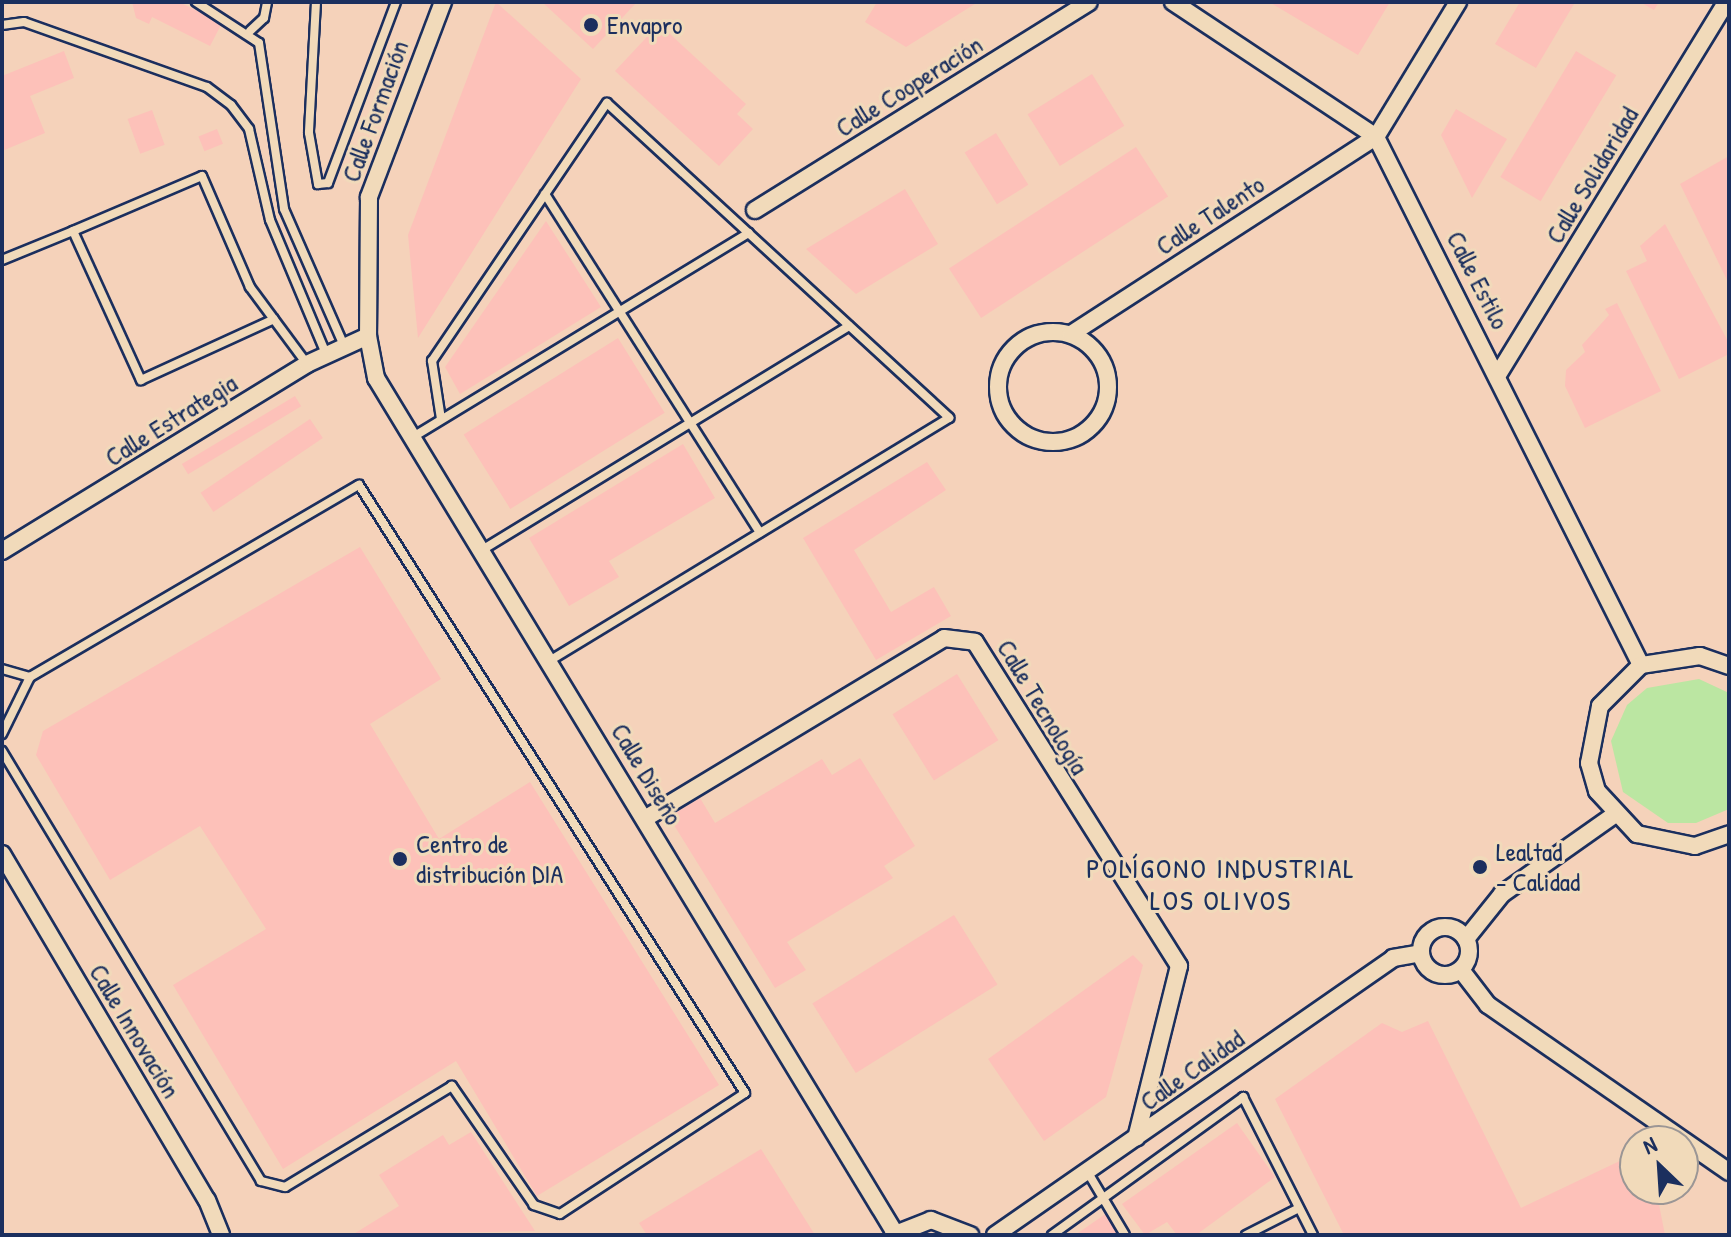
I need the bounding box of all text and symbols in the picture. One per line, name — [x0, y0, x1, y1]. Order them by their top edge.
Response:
place label: Envapro — [607, 9, 682, 41]
marker: Envapro — [582, 16, 600, 34]
street label: Calle Cooperación — [830, 29, 988, 143]
street label: Calle Formación — [335, 36, 415, 186]
street label: Calle Solidaridad — [1539, 101, 1645, 249]
street label: Calle Talento — [1150, 168, 1270, 262]
street label: Calle Estilo — [1440, 226, 1516, 334]
street label: Calle Estrategia — [99, 367, 243, 473]
street label: Calle Tecnología — [991, 634, 1095, 780]
street label: Calle Diseño — [605, 718, 689, 830]
place label: Centro de distribución DIA — [416, 828, 563, 890]
place label: Lealtad - Calidad — [1496, 836, 1580, 898]
marker: Centro de distribución DIA — [391, 850, 409, 868]
district label: POLÍGONO INDUSTRIAL LOS OLIVOS — [1086, 851, 1356, 917]
marker: Lealtad - Calidad — [1471, 858, 1489, 876]
street label: Calle Innovación — [83, 958, 187, 1104]
street label: Calle Calidad — [1134, 1023, 1250, 1117]
north arrow — [1619, 1125, 1699, 1205]
text: N — [1638, 1129, 1661, 1161]

